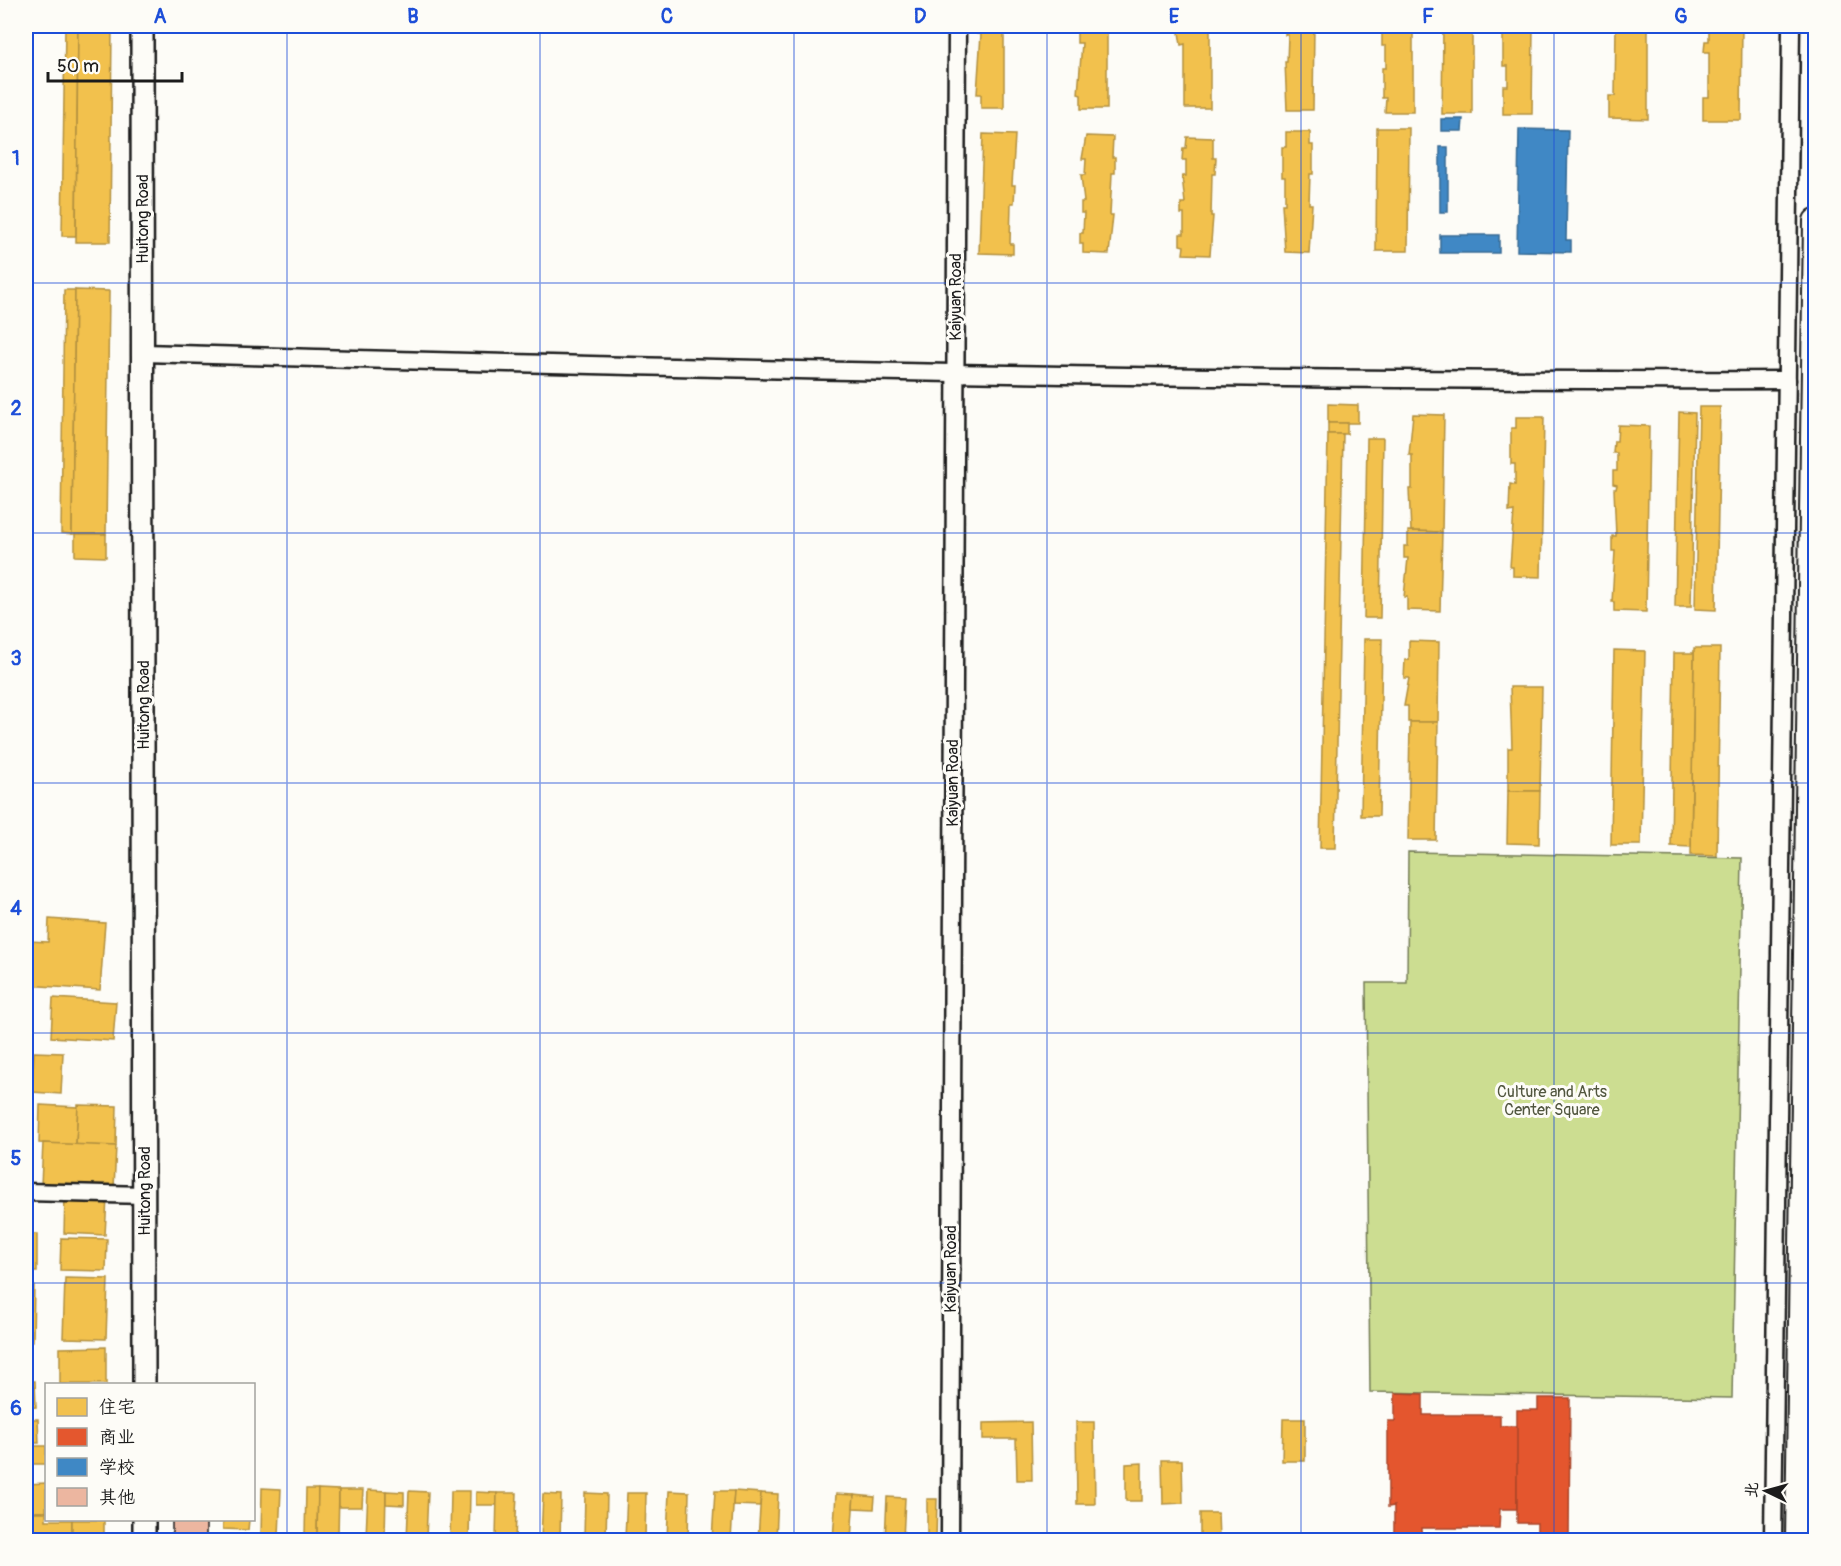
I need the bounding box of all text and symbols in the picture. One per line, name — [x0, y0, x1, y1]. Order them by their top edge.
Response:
text: A — [154, 4, 167, 29]
text: B — [407, 4, 419, 29]
text: C — [661, 4, 673, 29]
text: D — [914, 4, 927, 29]
text: E — [1169, 4, 1180, 29]
text: F — [1422, 4, 1434, 29]
text: G — [1674, 4, 1688, 29]
scale bar — [48, 45, 182, 83]
text: 50 m — [57, 55, 99, 78]
text: 1 — [12, 146, 20, 171]
street label: Huitong Road — [133, 174, 153, 264]
street label: Kaiyuan Road — [946, 253, 966, 341]
text: 2 — [10, 396, 22, 421]
text: 3 — [10, 646, 22, 671]
street label: Huitong Road — [134, 660, 154, 750]
street label: Kaiyuan Road — [943, 739, 963, 827]
text: 4 — [10, 896, 22, 921]
park label: Culture and Arts Center Square — [1497, 1082, 1607, 1120]
text: 5 — [11, 1146, 22, 1171]
street label: Huitong Road — [135, 1146, 155, 1236]
street label: Kaiyuan Road — [941, 1225, 961, 1313]
legend — [45, 1383, 255, 1521]
text: 6 — [10, 1396, 22, 1421]
text: 住宅 — [99, 1396, 135, 1419]
text: 商业 — [99, 1426, 135, 1449]
text: 学校 — [99, 1456, 135, 1479]
north arrow — [1736, 1461, 1796, 1521]
text: 北 — [1741, 1481, 1763, 1499]
text: 其他 — [99, 1486, 135, 1509]

